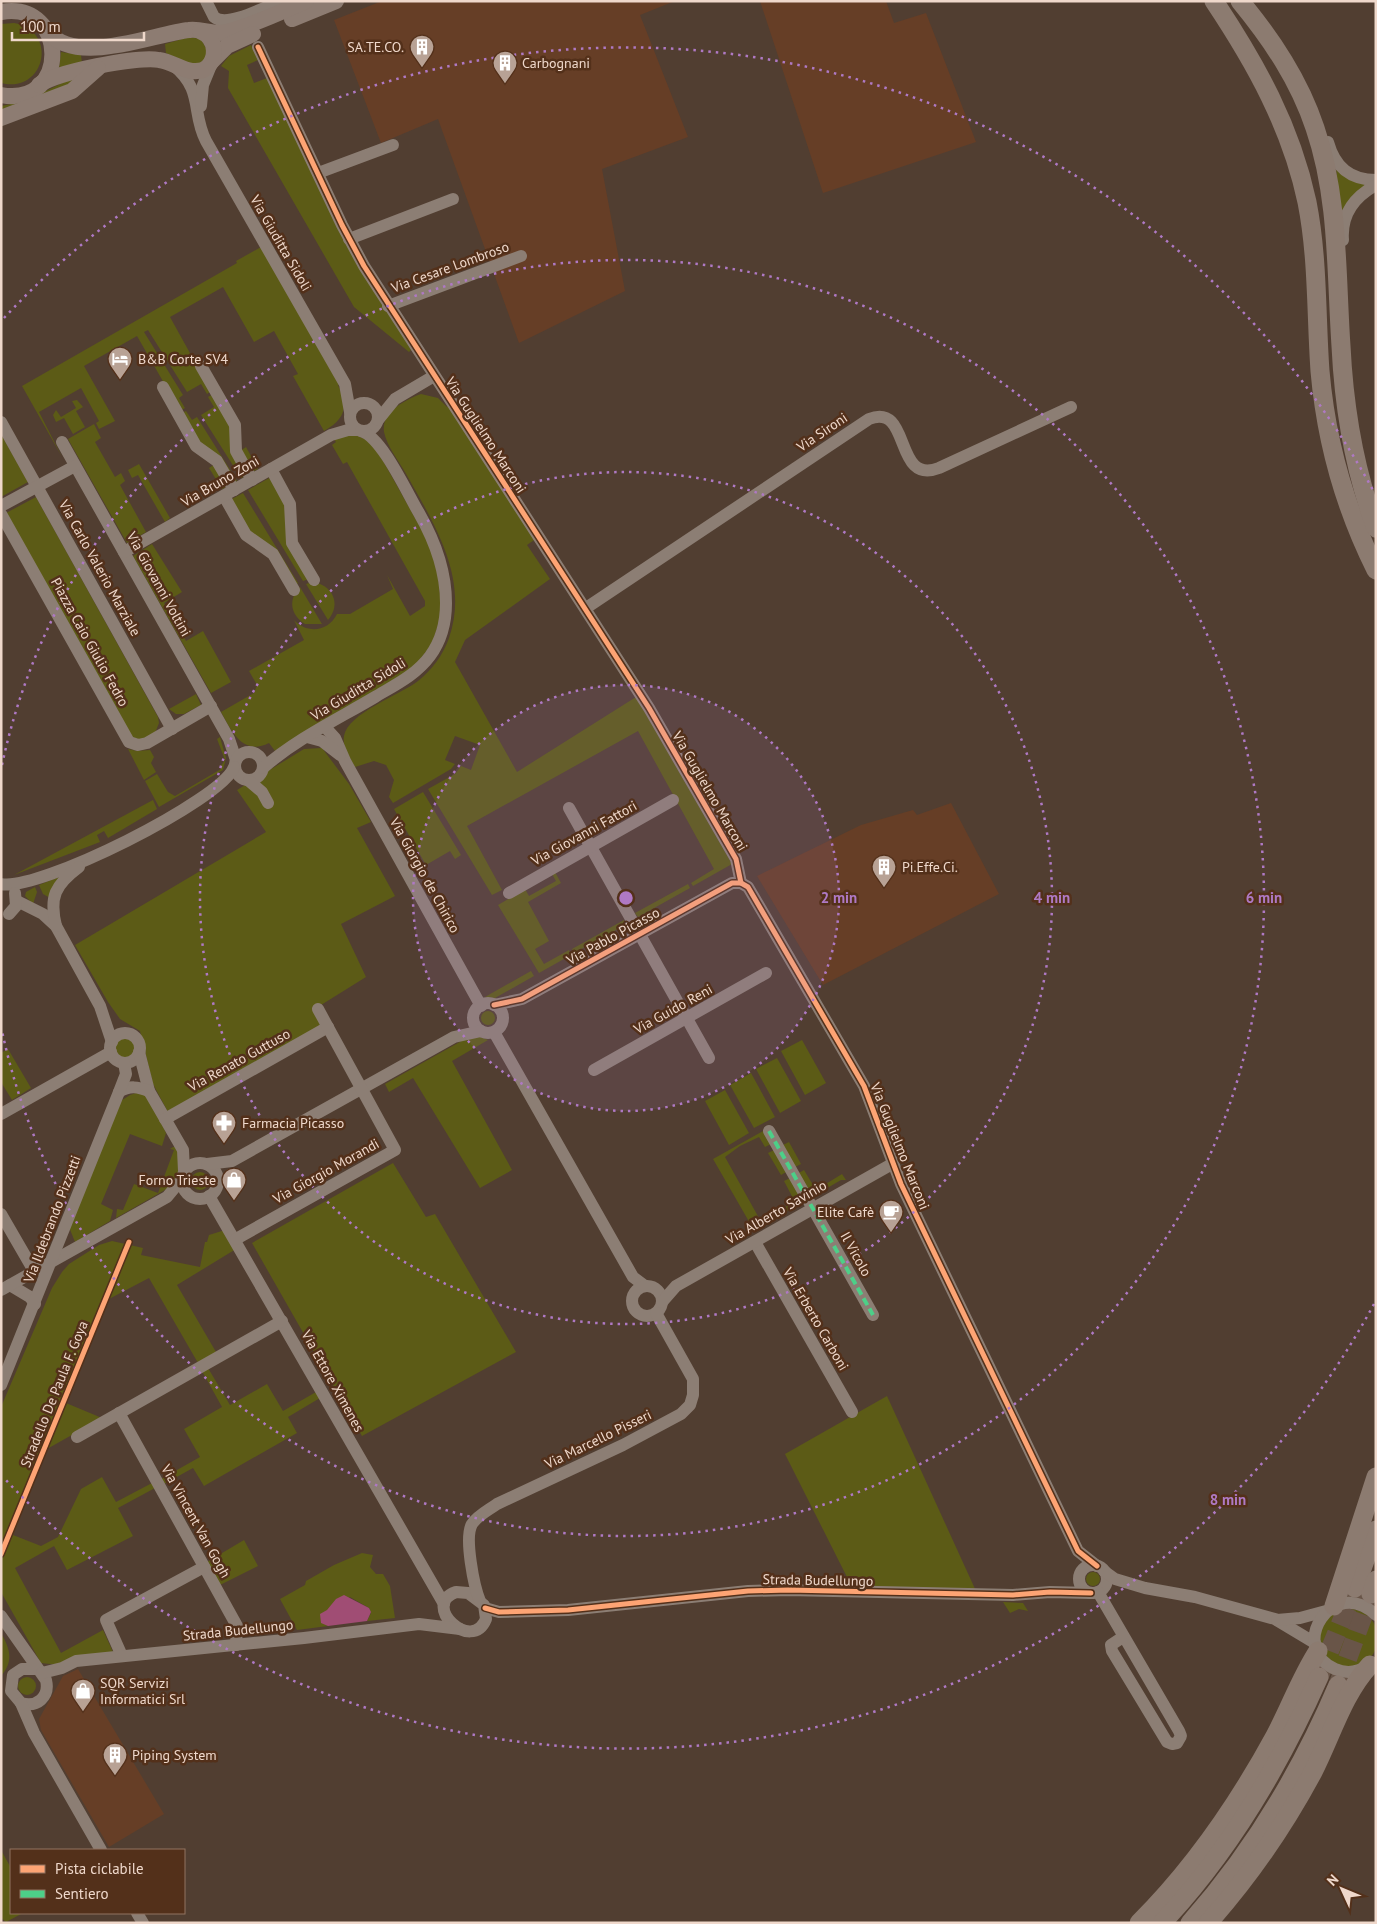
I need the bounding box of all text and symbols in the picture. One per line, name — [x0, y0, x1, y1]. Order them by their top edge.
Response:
scale bar — [12, 10, 145, 42]
text: 100 m — [20, 17, 61, 36]
building icon: SA.TE.CO. — [409, 34, 435, 68]
place label: SA.TE.CO. — [347, 38, 404, 56]
building icon: Carbognani — [492, 50, 518, 84]
place label: Carbognani — [522, 54, 590, 72]
street label: Via Giuditta Sidoli — [246, 191, 316, 294]
street label: Via Cesare Lombroso — [388, 237, 511, 297]
hotel icon: B&B Corte SV4 — [107, 346, 133, 380]
place label: B&B Corte SV4 — [138, 350, 229, 368]
street label: Via Guglielmo Marconi — [441, 372, 530, 497]
street label: Via Sironi — [792, 409, 851, 456]
street label: Via Bruno Zoni — [177, 451, 262, 511]
street label: Via Carlo Valerio Marziale — [55, 496, 145, 639]
street label: Via Giovanni Voltini — [122, 528, 195, 639]
street label: Piazza Caio Giulio Fedro — [47, 574, 133, 710]
street label: Via Giuditta Sidoli — [306, 654, 409, 725]
street label: Via Guglielmo Marconi — [668, 727, 752, 854]
street label: Via Giovanni Fattori — [527, 797, 640, 870]
street label: Via Giorgio de Chirico — [385, 813, 464, 936]
building icon: Pi.Effe.Ci. — [871, 854, 897, 888]
place label: Pi.Effe.Ci. — [902, 858, 958, 876]
text: 2 min — [821, 888, 857, 907]
text: 4 min — [1034, 888, 1070, 907]
text: 6 min — [1246, 888, 1282, 907]
centre of rings — [617, 889, 635, 907]
street label: Via Pablo Picasso — [562, 903, 663, 969]
street label: Via Guido Reni — [630, 980, 716, 1038]
street label: Via Renato Guttuso — [184, 1024, 293, 1096]
street label: Via Guglielmo Marconi — [866, 1079, 934, 1212]
pharmacy icon: Farmacia Picasso — [211, 1110, 237, 1144]
place label: Farmacia Picasso — [242, 1114, 344, 1132]
street label: Via Giorgio Morandi — [269, 1134, 382, 1208]
street label: Via Ildebrando Pizzetti — [19, 1153, 85, 1286]
shop icon: Forno Trieste — [221, 1167, 247, 1201]
place label: Forno Trieste — [139, 1171, 216, 1189]
street label: Via Alberto Savinio — [721, 1176, 830, 1249]
cafe icon: Elite Cafè — [878, 1199, 904, 1233]
place label: Elite Cafè — [817, 1203, 874, 1221]
street label: Il Vicolo — [836, 1229, 876, 1279]
street label: Via Erberto Carboni — [779, 1263, 853, 1374]
street label: Stradello De Paula F. Goya — [16, 1318, 92, 1470]
street label: Via Ettore Ximenes — [297, 1326, 368, 1435]
street label: Via Marcello Pisseri — [541, 1405, 654, 1473]
street label: Via Vincent Van Gogh — [157, 1460, 235, 1581]
text: 8 min — [1210, 1490, 1246, 1509]
street label: Strada Budellungo — [762, 1570, 874, 1590]
street label: Strada Budellungo — [182, 1615, 294, 1645]
place label: SQR Servizi Informatici Srl — [100, 1674, 185, 1708]
shop icon: SQR Servizi Informatici Srl — [70, 1678, 96, 1712]
building icon: Piping System — [102, 1742, 128, 1776]
place label: Piping System — [132, 1746, 217, 1764]
legend — [10, 1849, 185, 1914]
text: Pista ciclabile — [55, 1859, 144, 1878]
north arrow — [1317, 1864, 1367, 1914]
text: N — [1323, 1870, 1342, 1890]
text: Sentiero — [55, 1884, 109, 1903]

